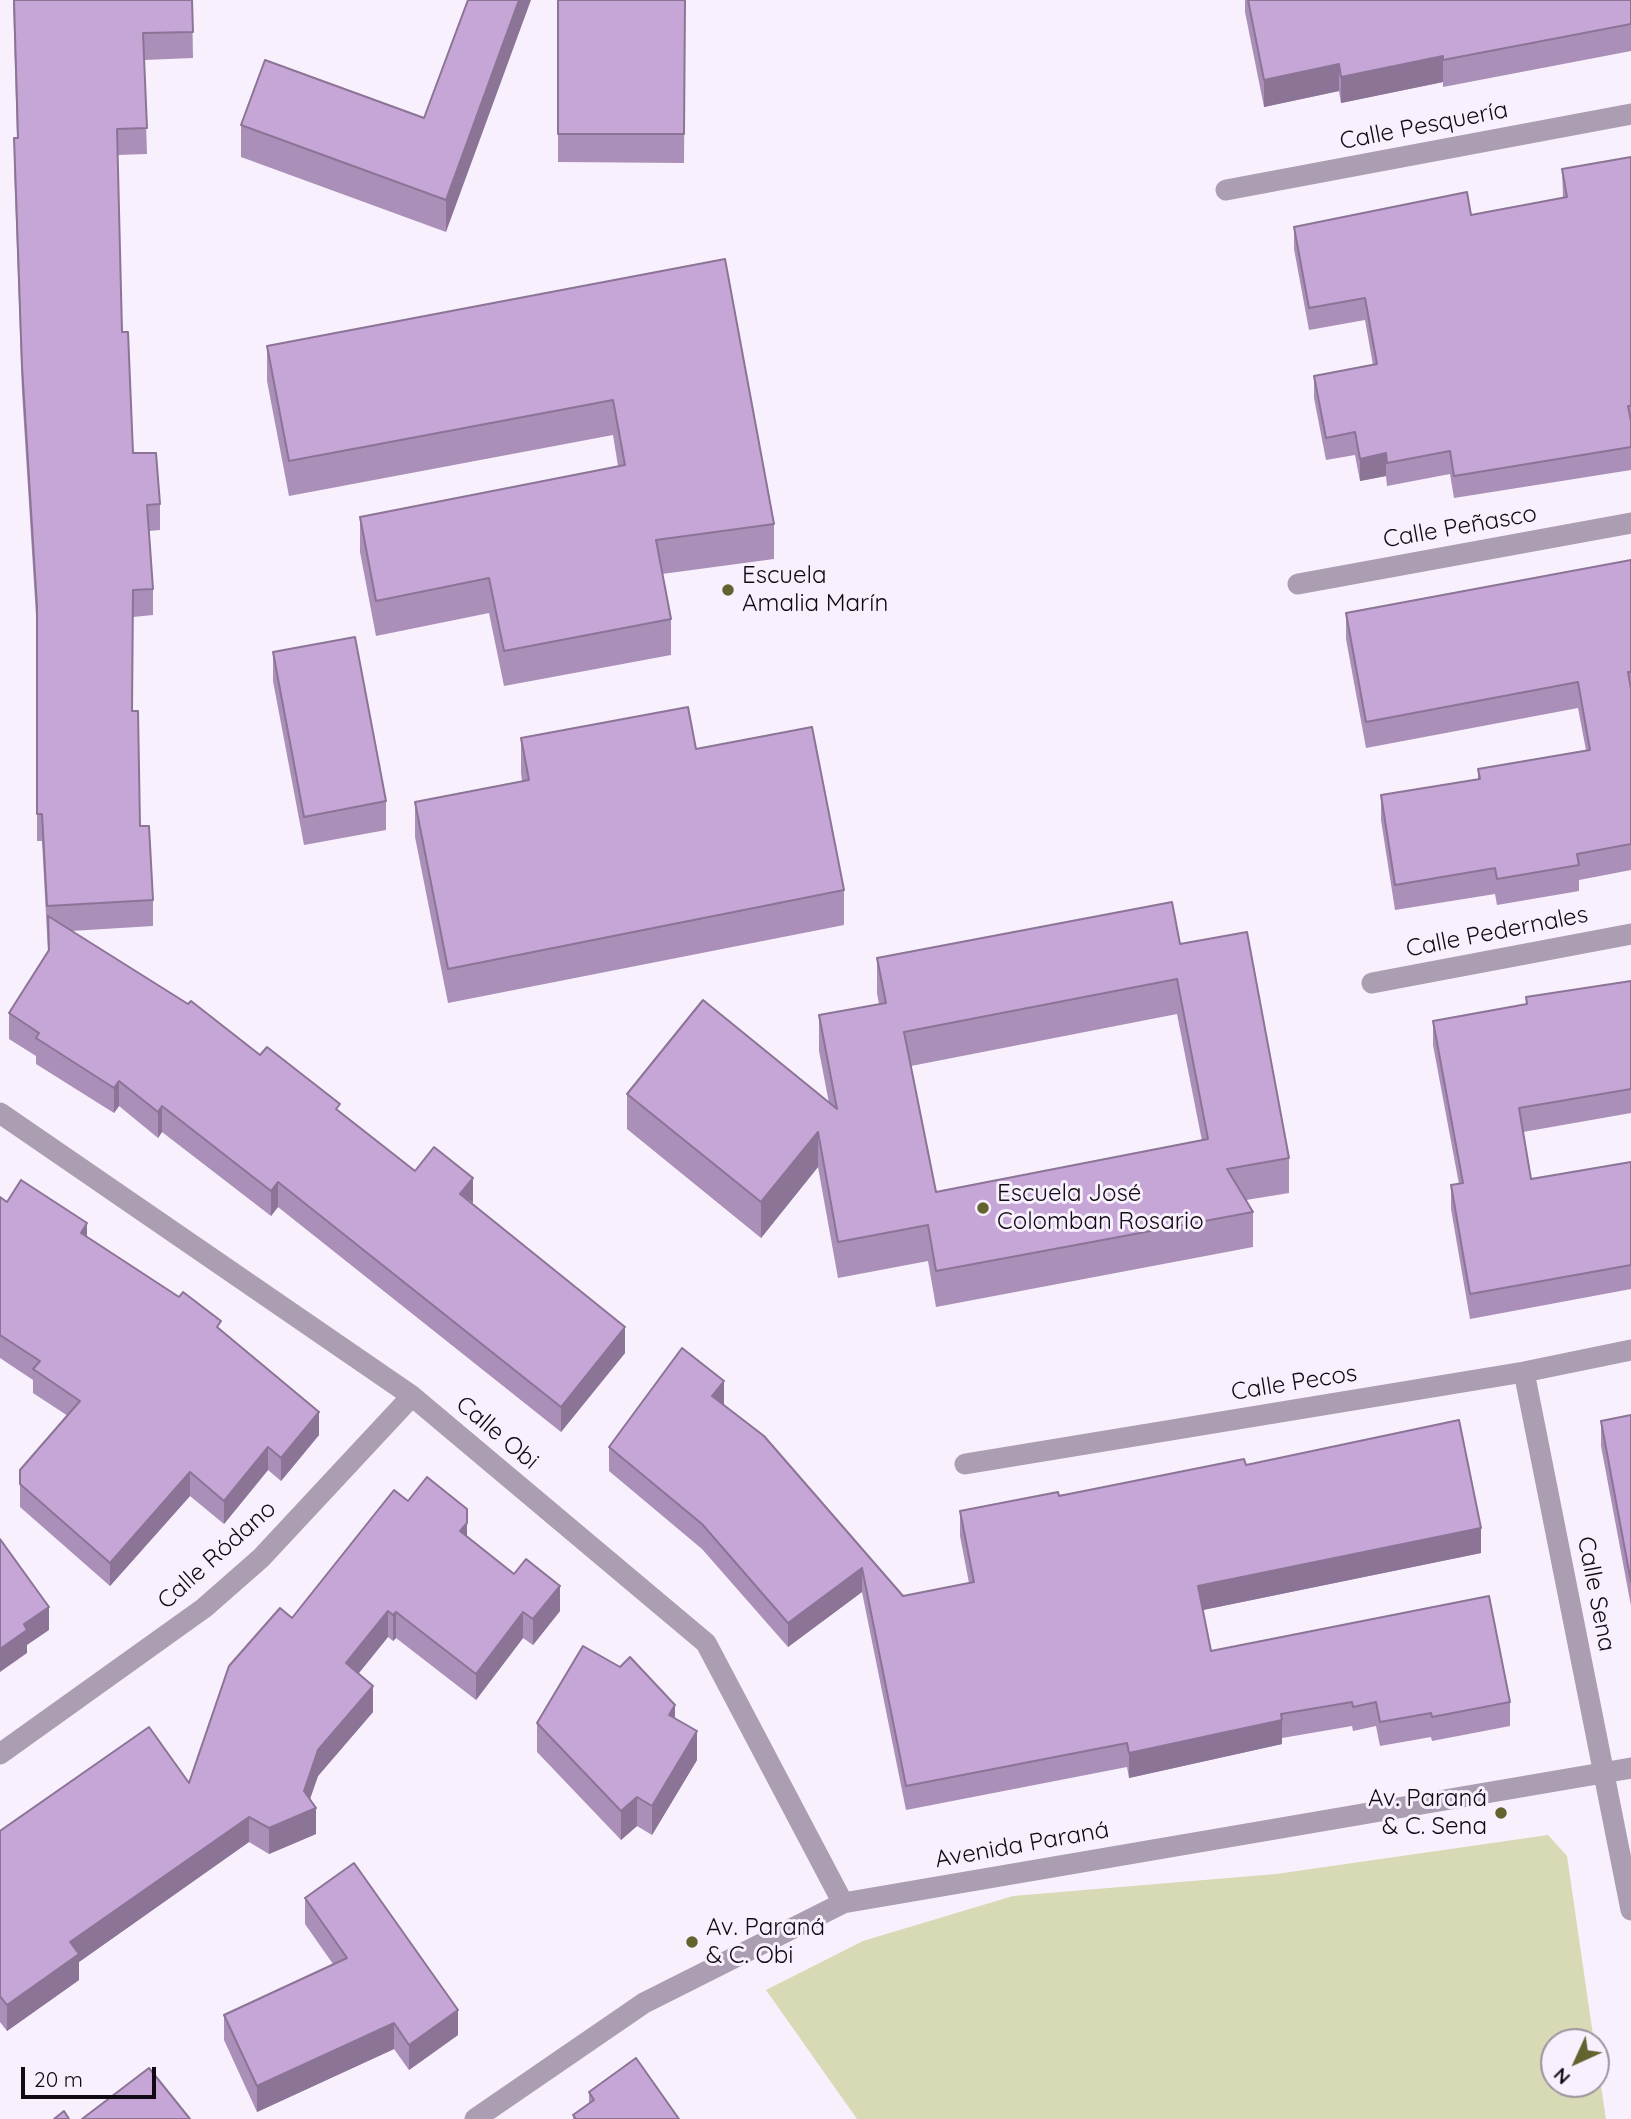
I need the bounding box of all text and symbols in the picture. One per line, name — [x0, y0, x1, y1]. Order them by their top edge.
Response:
street label: Calle Pesquería — [1337, 96, 1511, 156]
street label: Calle Peñasco — [1381, 499, 1539, 555]
place label: Escuela Amalia Marín — [742, 562, 888, 618]
marker: Escuela Amalia Marín — [720, 582, 736, 598]
street label: Calle Pedernales — [1404, 900, 1590, 964]
place label: Escuela José Colomban Rosario — [997, 1180, 1204, 1236]
marker: Escuela José Colomban Rosario — [975, 1200, 991, 1216]
street label: Calle Pecos — [1229, 1359, 1359, 1407]
street label: Calle Obi — [450, 1390, 544, 1476]
street label: Calle Ródano — [152, 1494, 282, 1616]
street label: Calle Sena — [1571, 1534, 1621, 1654]
place label: Av. Paraná & C. Sena — [1368, 1785, 1487, 1841]
marker: Av. Paraná & C. Sena — [1493, 1805, 1509, 1821]
street label: Avenida Paraná — [933, 1816, 1111, 1874]
place label: Av. Paraná & C. Obi — [706, 1914, 825, 1970]
marker: Av. Paraná & C. Obi — [684, 1934, 700, 1950]
north arrow — [1540, 2028, 1610, 2098]
scale bar — [24, 2052, 159, 2096]
text: N — [1548, 2063, 1575, 2090]
text: 20 m — [34, 2066, 83, 2092]

